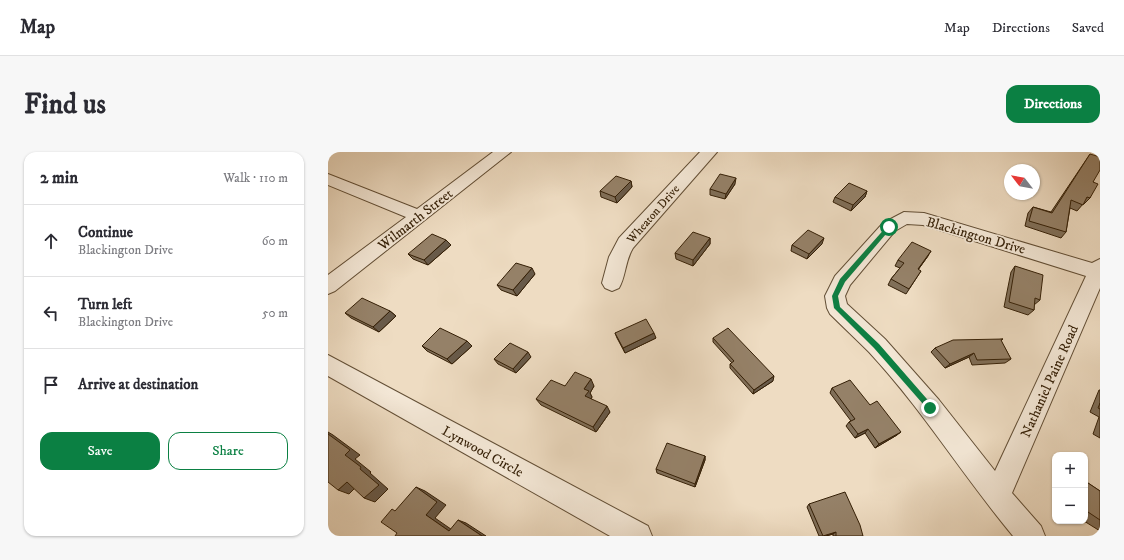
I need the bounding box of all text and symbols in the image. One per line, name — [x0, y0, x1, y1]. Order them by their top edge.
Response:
text: Map — [20, 16, 55, 39]
text: Map — [944, 19, 970, 37]
text: Directions — [992, 19, 1050, 37]
text: Saved — [1072, 19, 1104, 37]
button: Directions — [1006, 85, 1100, 123]
text: Find us — [24, 87, 106, 122]
north arrow — [1004, 164, 1040, 200]
text: 2 min — [40, 167, 78, 189]
text: Walk · 110 m — [223, 170, 288, 186]
street label: Wheaton Drive — [623, 182, 683, 248]
street label: Wilmarth Street — [374, 185, 457, 255]
street label: Blackington Drive — [924, 213, 1028, 259]
route start — [880, 218, 898, 236]
text: Continue — [78, 223, 133, 242]
icon: ahead — [40, 230, 62, 252]
text: 60 m — [262, 233, 288, 249]
text: Blackington Drive — [78, 242, 173, 258]
text: Turn left — [78, 295, 132, 314]
icon: left — [40, 302, 62, 324]
text: 50 m — [262, 305, 288, 321]
text: Blackington Drive — [78, 314, 173, 330]
street label: Nathaniel Paine Road — [1017, 322, 1083, 441]
icon: arrive — [40, 374, 62, 396]
text: Arrive at destination — [78, 375, 198, 394]
route end — [921, 399, 939, 417]
street label: Lynwood Circle — [439, 422, 527, 482]
button: Save — [40, 432, 160, 470]
button: Share — [168, 432, 288, 470]
map controls — [1052, 452, 1088, 524]
button: + — [1052, 452, 1088, 488]
button: − — [1052, 488, 1088, 524]

